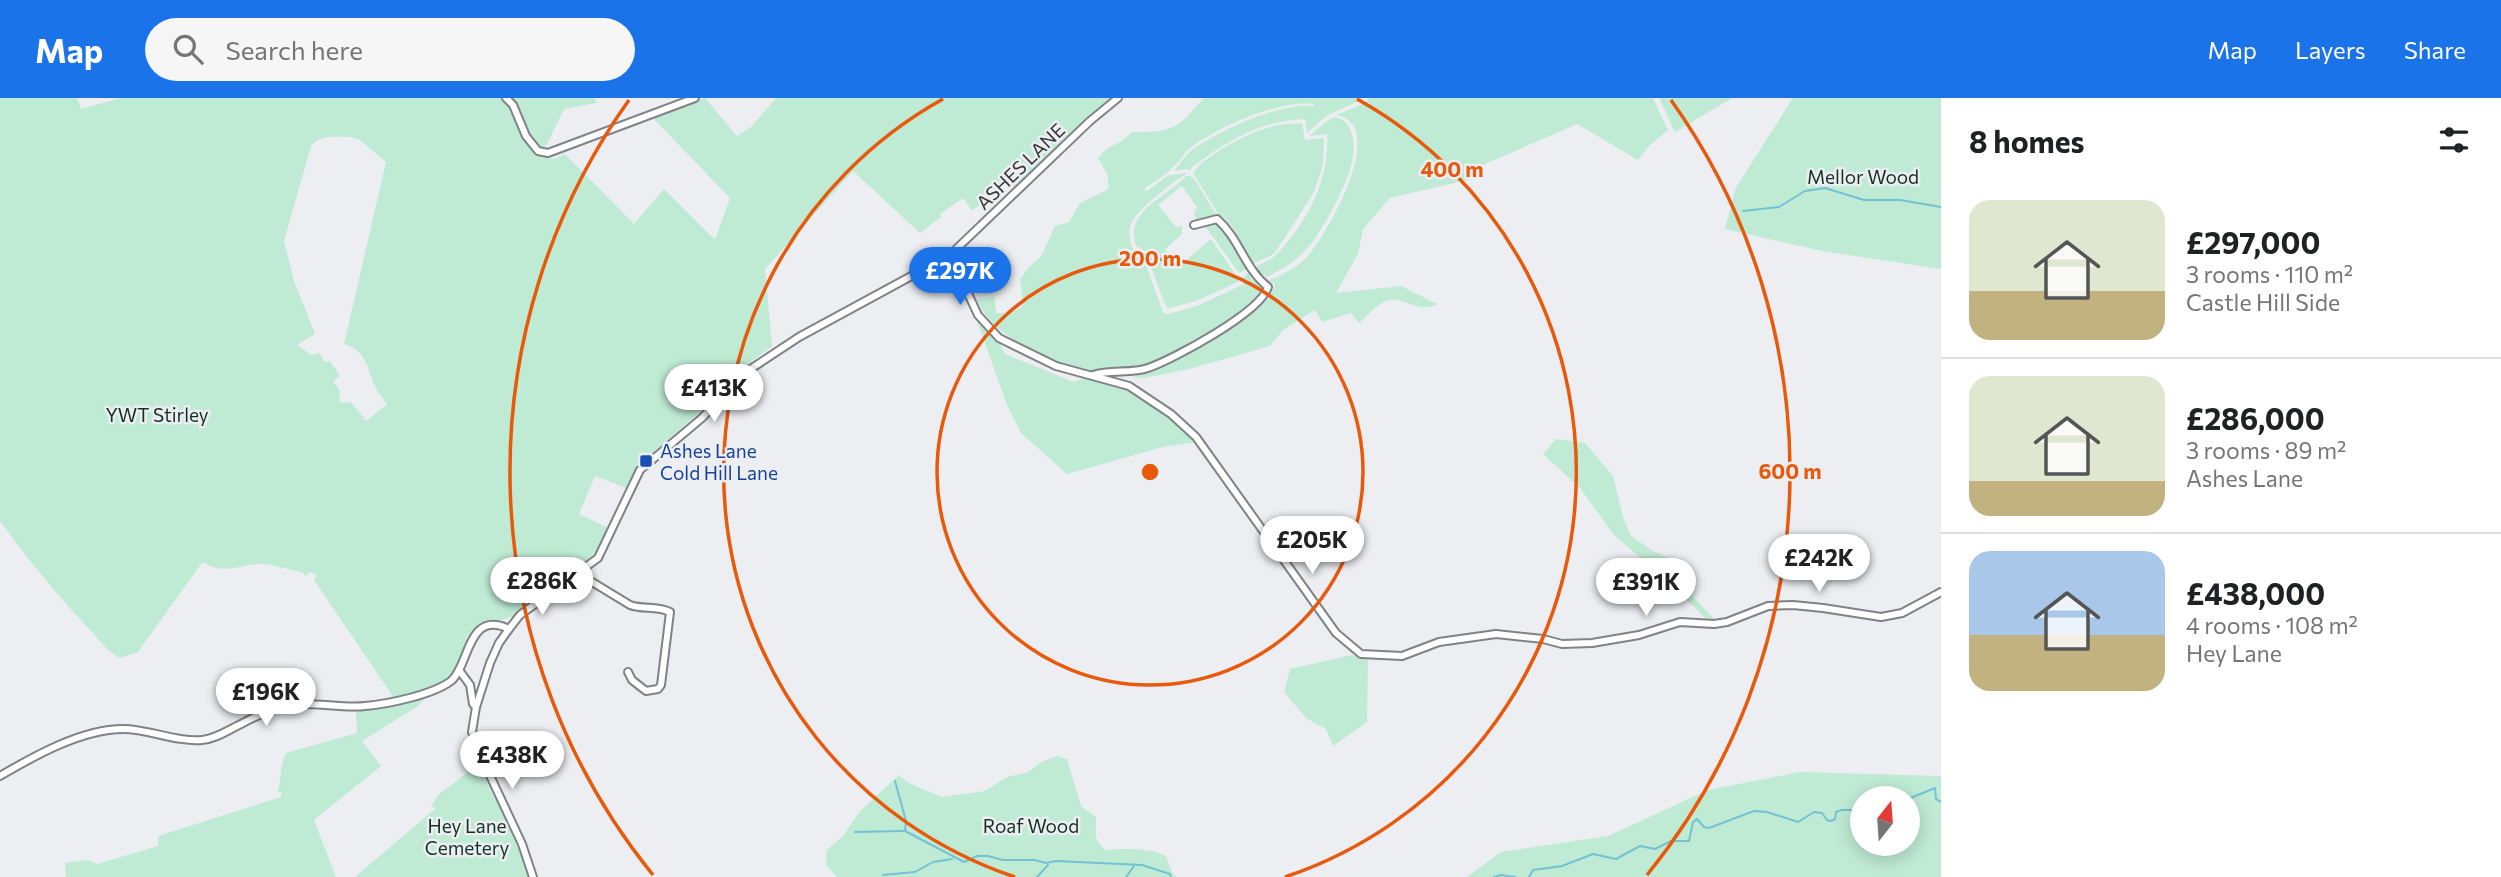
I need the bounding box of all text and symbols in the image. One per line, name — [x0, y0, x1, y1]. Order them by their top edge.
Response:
search box — [145, 18, 635, 81]
text: Map — [35, 29, 103, 70]
icon: search — [169, 30, 207, 68]
text: Search here — [225, 34, 363, 65]
text: Map — [2208, 35, 2257, 64]
text: Layers — [2295, 35, 2366, 64]
text: Share — [2404, 35, 2466, 64]
street label: ASHES LANE — [971, 118, 1069, 214]
icon: filters — [2435, 121, 2473, 159]
text: 8 homes — [1969, 122, 2085, 159]
text: 400 m — [1420, 156, 1484, 181]
park label: Mellor Wood — [1807, 165, 1919, 188]
text: £297,000 — [2186, 223, 2320, 260]
icon: home — [2025, 228, 2109, 312]
text: 200 m — [1119, 245, 1181, 270]
pin: £297K — [911, 248, 1009, 307]
text: £297K — [925, 256, 995, 284]
text: 3 rooms · 110 m² — [2186, 260, 2353, 288]
text: Castle Hill Side — [2186, 288, 2340, 316]
pin: £413K — [665, 364, 763, 424]
text: £413K — [680, 373, 748, 401]
text: £286,000 — [2186, 399, 2325, 436]
park label: YWT Stirley — [105, 403, 209, 426]
icon: home — [2025, 404, 2109, 488]
text: 3 rooms · 89 m² — [2186, 436, 2346, 464]
place label: Ashes Lane Cold Hill Lane — [660, 439, 778, 484]
marker: Ashes Lane Cold Hill Lane — [638, 453, 654, 469]
text: 600 m — [1758, 458, 1822, 483]
centre of rings — [1138, 460, 1162, 484]
text: Ashes Lane — [2186, 464, 2303, 492]
pin: £205K — [1263, 517, 1361, 576]
text: £205K — [1276, 525, 1348, 553]
pin: £242K — [1770, 534, 1868, 594]
text: £242K — [1784, 543, 1854, 571]
pin: £286K — [493, 558, 591, 617]
pin: £391K — [1597, 559, 1695, 618]
text: £286K — [506, 566, 578, 594]
text: £391K — [1612, 567, 1680, 595]
text: £438,000 — [2186, 574, 2325, 611]
icon: home — [2025, 579, 2109, 663]
text: 4 rooms · 108 m² — [2186, 611, 2358, 639]
text: Hey Lane — [2186, 639, 2282, 667]
pin: £196K — [217, 668, 315, 728]
text: £196K — [232, 677, 300, 705]
pin: £438K — [463, 732, 561, 791]
text: £438K — [476, 740, 548, 768]
north arrow — [1850, 786, 1920, 856]
map controls — [1850, 786, 1920, 856]
park label: Hey Lane Cemetery — [425, 814, 509, 859]
park label: Roaf Wood — [983, 814, 1079, 837]

